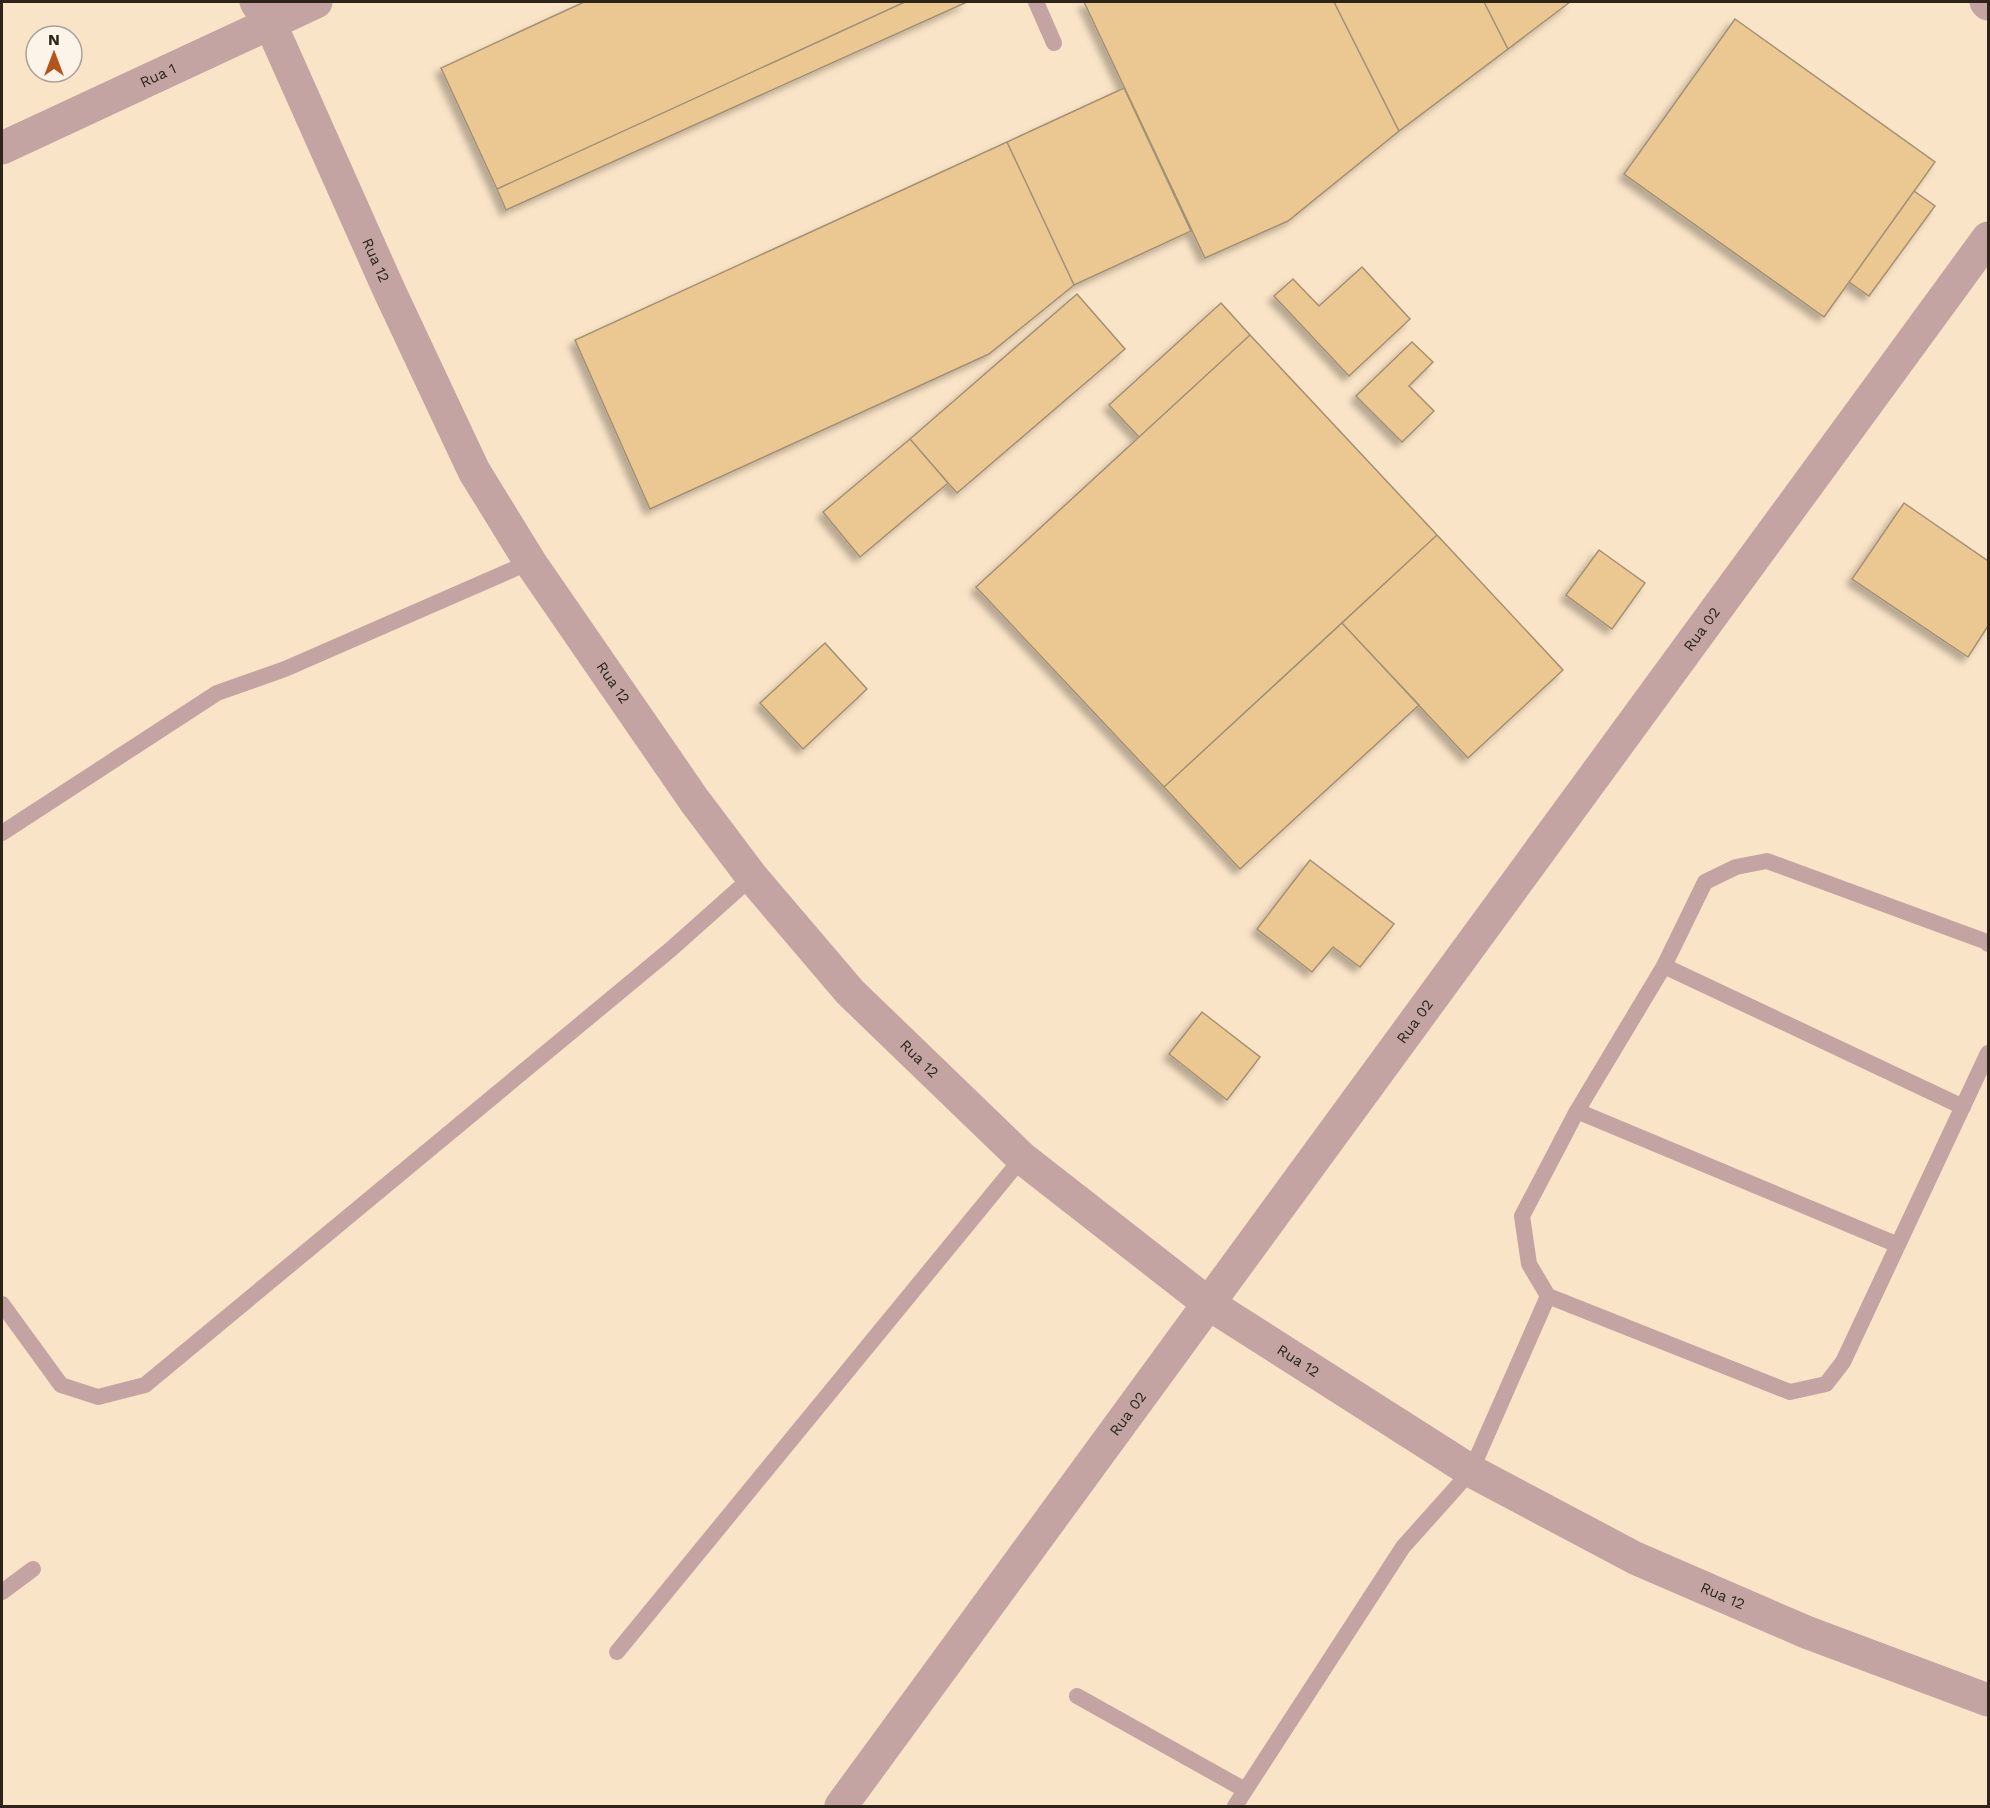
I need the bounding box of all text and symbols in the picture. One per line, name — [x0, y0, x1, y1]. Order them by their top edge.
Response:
north arrow — [24, 24, 84, 84]
text: N — [48, 30, 60, 49]
street label: Rua 1 — [137, 59, 179, 92]
street label: Rua 12 — [358, 235, 393, 285]
street label: Rua 02 — [1680, 604, 1724, 655]
street label: Rua 12 — [593, 658, 634, 707]
street label: Rua 02 — [1393, 996, 1437, 1047]
street label: Rua 12 — [896, 1036, 942, 1081]
street label: Rua 12 — [1274, 1341, 1323, 1381]
street label: Rua 02 — [1106, 1388, 1150, 1439]
street label: Rua 12 — [1698, 1578, 1748, 1613]

